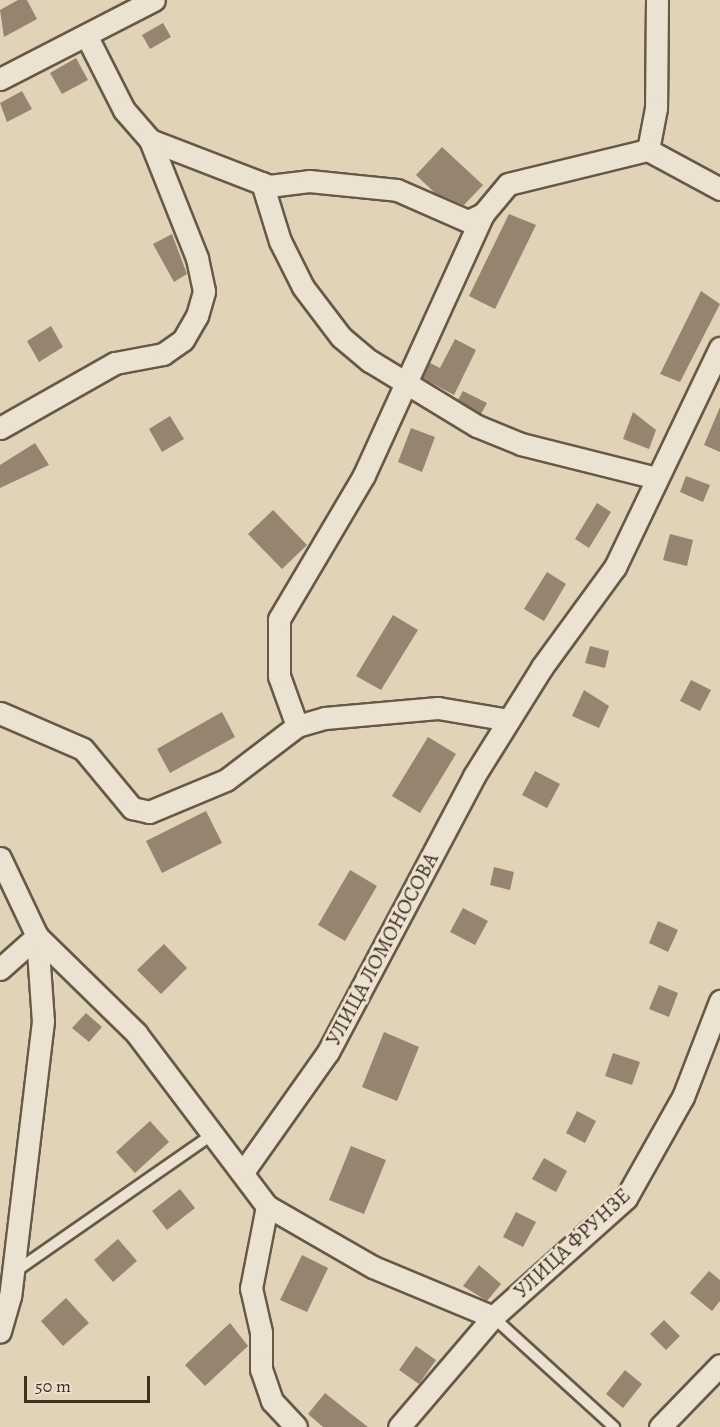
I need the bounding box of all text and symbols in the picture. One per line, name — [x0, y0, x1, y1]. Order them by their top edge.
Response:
street label: УЛИЦА ЛОМОНОСОВА — [320, 848, 444, 1050]
street label: УЛИЦА ФРУНЗЕ — [509, 1183, 635, 1303]
scale bar — [27, 1364, 153, 1402]
text: 50 m — [35, 1374, 71, 1398]

